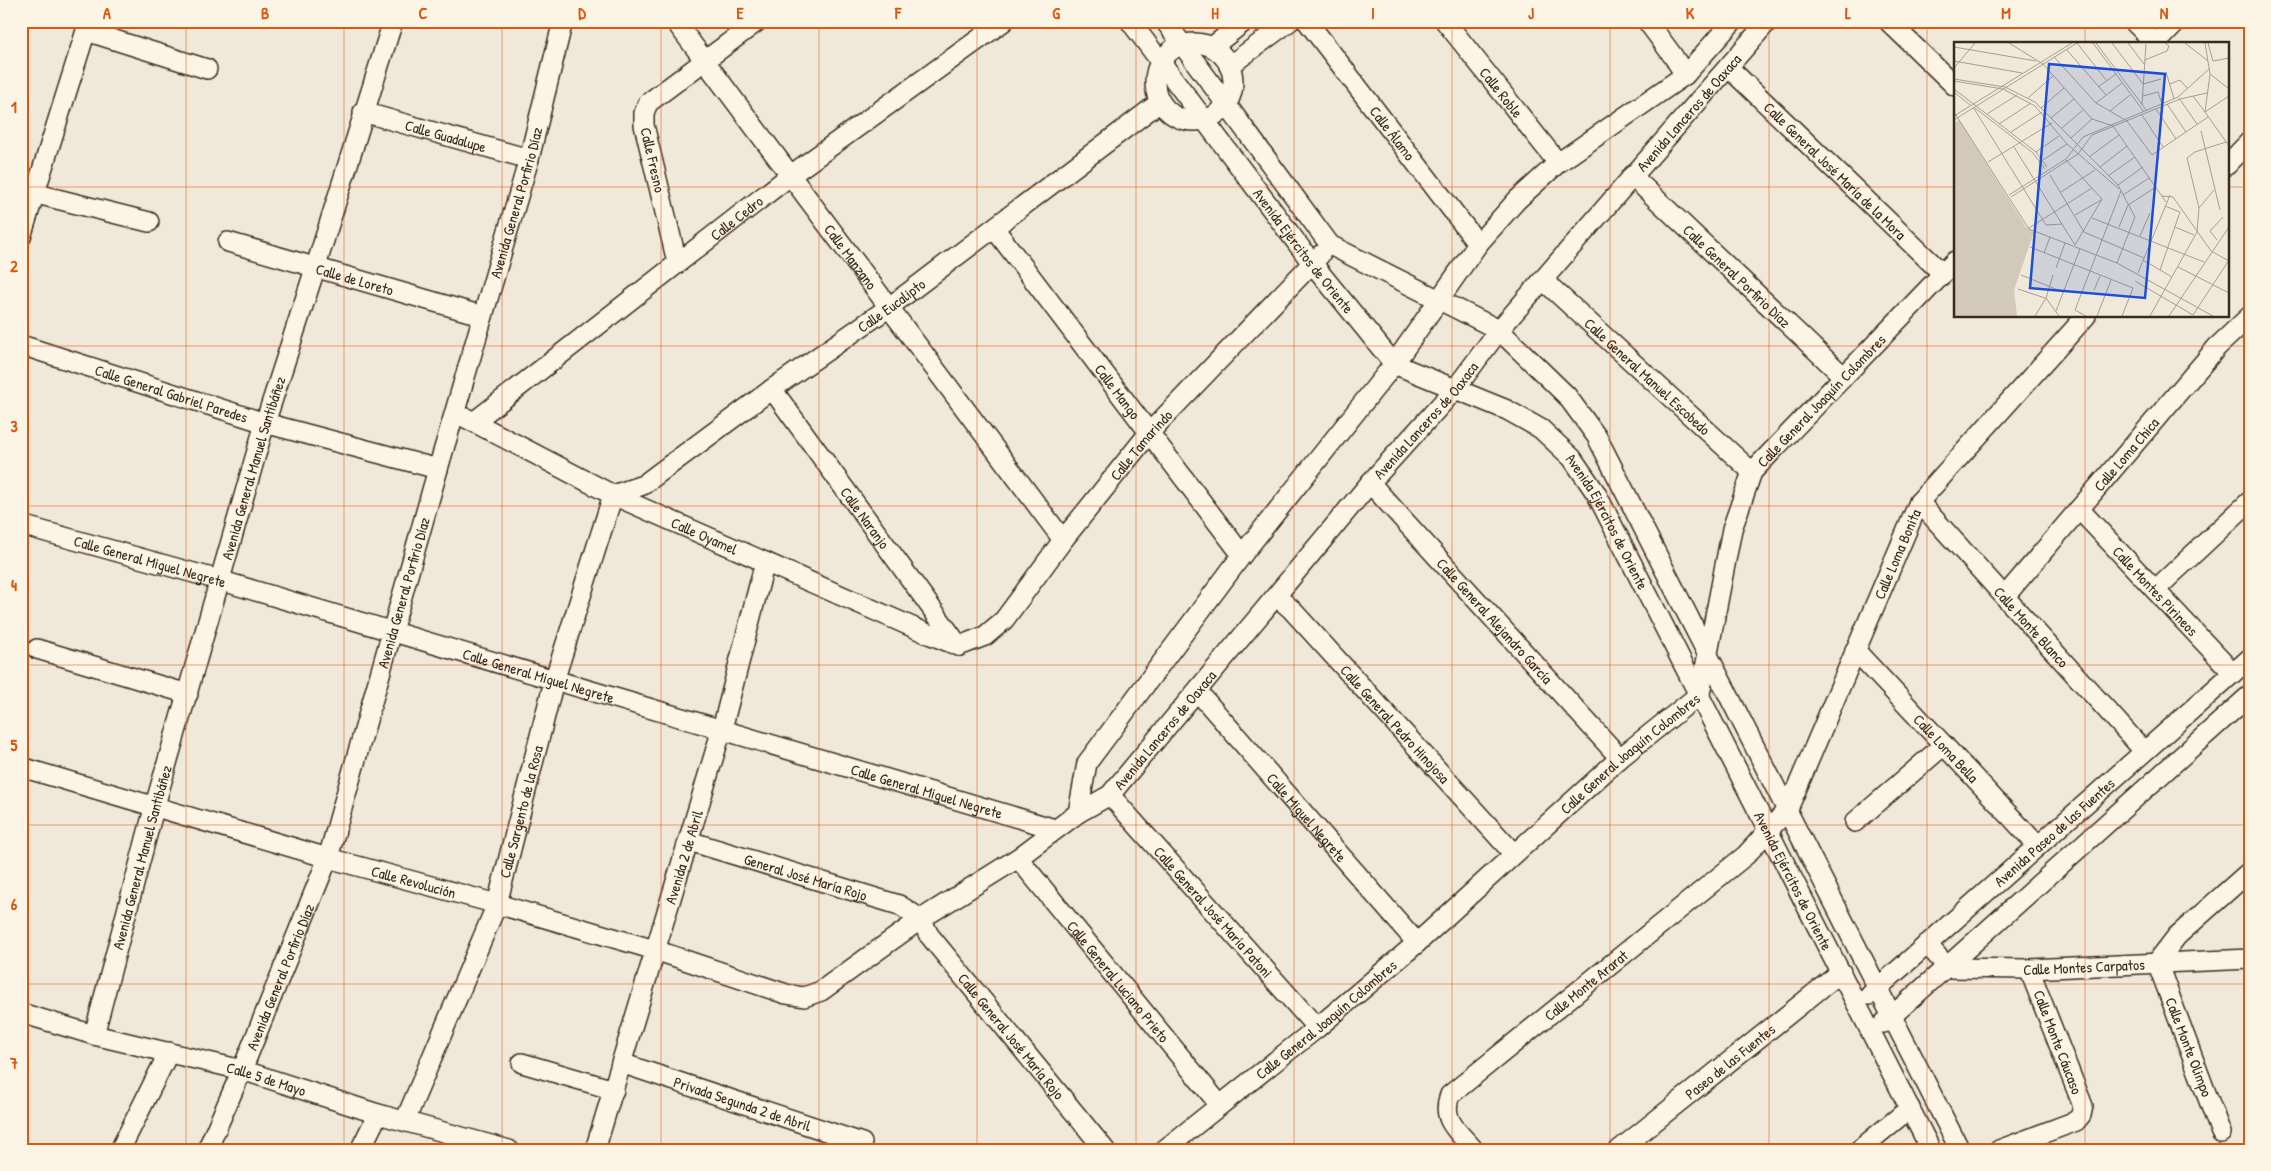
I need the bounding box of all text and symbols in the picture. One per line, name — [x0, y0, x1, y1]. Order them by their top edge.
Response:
text: A — [103, 2, 111, 24]
text: B — [261, 2, 269, 24]
text: C — [419, 2, 428, 24]
text: D — [578, 2, 586, 24]
text: E — [736, 2, 744, 24]
text: F — [894, 2, 902, 24]
text: G — [1052, 2, 1060, 24]
text: H — [1211, 2, 1219, 24]
text: I — [1371, 2, 1375, 24]
text: J — [1528, 2, 1534, 24]
text: K — [1686, 2, 1695, 24]
text: L — [1845, 2, 1851, 24]
text: M — [2001, 2, 2011, 24]
text: N — [2160, 2, 2169, 24]
inset map — [1954, 42, 2228, 318]
street label: Avenida Lanceros de Oaxaca — [1631, 49, 1746, 176]
street label: Calle Roble — [1475, 63, 1528, 122]
text: 1 — [11, 96, 17, 118]
street label: Calle General José María de la Mora — [1759, 97, 1911, 244]
street label: Calle Álamo — [1365, 101, 1420, 164]
street label: Calle Guadalupe — [403, 114, 489, 157]
street label: Avenida General Porfirio Díaz — [484, 124, 547, 281]
street label: Calle Fresno — [635, 125, 671, 195]
street label: Avenida Ejércitos de Oriente — [1249, 184, 1359, 318]
street label: Calle Cedro — [705, 190, 767, 245]
street label: Calle Manzano — [820, 219, 882, 294]
street label: Calle General Porfirio Díaz — [1679, 219, 1796, 332]
text: 2 — [10, 255, 18, 277]
street label: Calle de Loreto — [313, 258, 396, 300]
street label: Calle Eucalipto — [853, 273, 929, 337]
street label: Calle General Manuel Escobedo — [1580, 313, 1715, 439]
street label: Calle General Joaquín Colombres — [1752, 329, 1890, 472]
street label: Avenida Lanceros de Oaxaca — [1368, 357, 1483, 483]
street label: Calle General Gabriel Paredes — [92, 359, 251, 427]
street label: Calle Mango — [1090, 359, 1146, 423]
street label: Avenida General Manuel Santibáñez — [216, 373, 290, 562]
street label: Calle Tamarindo — [1105, 405, 1177, 485]
street label: Calle Loma Chica — [2088, 413, 2163, 496]
text: 3 — [10, 415, 18, 437]
street label: Avenida Ejércitos de Oriente — [1562, 448, 1654, 593]
street label: Calle Naranjo — [836, 482, 895, 553]
street label: Calle Loma Bonita — [1868, 506, 1925, 602]
street label: Calle Oyamel — [668, 511, 741, 559]
street label: Avenida General Porfirio Díaz — [372, 514, 435, 671]
street label: Calle General Miguel Negrete — [72, 530, 229, 592]
street label: Calle Montes Pirineos — [2108, 541, 2203, 640]
street label: Calle General Alejandro García — [1432, 553, 1558, 688]
text: 4 — [11, 574, 17, 596]
street label: Calle Monte Blanco — [1989, 582, 2074, 672]
street label: Calle General Miguel Negrete — [460, 643, 617, 708]
street label: Calle General Pedro Hinojosa — [1336, 660, 1455, 788]
street label: Avenida Lanceros de Oaxaca — [1108, 665, 1221, 794]
street label: Calle General Joaquín Colombres — [1555, 688, 1704, 819]
street label: Calle Loma Bella — [1909, 709, 1984, 787]
text: 5 — [11, 734, 18, 756]
street label: Calle Sargento de la Rosa — [494, 743, 548, 880]
street label: Calle General Miguel Negrete — [848, 758, 1005, 823]
street label: Avenida General Manuel Santibáñez — [107, 762, 177, 952]
street label: Calle Miguel Negrete — [1262, 768, 1352, 866]
street label: Avenida Paseo de las Fuentes — [1989, 772, 2119, 891]
street label: Avenida 2 de Abril — [659, 808, 707, 907]
street label: Avenida Ejércitos de Oriente — [1750, 808, 1838, 954]
street label: Calle General José María Patoni — [1149, 841, 1278, 982]
street label: General José María Rojo — [742, 848, 870, 905]
street label: Calle Revolución — [369, 860, 459, 903]
text: 6 — [11, 893, 18, 915]
street label: Avenida General Porfirio Díaz — [241, 900, 319, 1053]
street label: Calle General Luciano Prieto — [1062, 916, 1175, 1046]
street label: Calle Monte Ararat — [1539, 944, 1633, 1025]
street label: Calle Montes Carpatos — [2023, 953, 2145, 980]
street label: Calle General Joaquín Colombres — [1251, 954, 1401, 1084]
street label: Calle General José María Rojo — [954, 968, 1070, 1104]
street label: Calle Monte Cáucaso — [2028, 987, 2088, 1097]
street label: Calle Monte Olimpo — [2160, 994, 2218, 1100]
street label: Paseo de las Fuentes — [1680, 1018, 1779, 1104]
text: 7 — [9, 1052, 18, 1074]
street label: Calle 5 de Mayo — [224, 1056, 309, 1101]
street label: Privada Segunda 2 de Abril — [671, 1071, 814, 1136]

